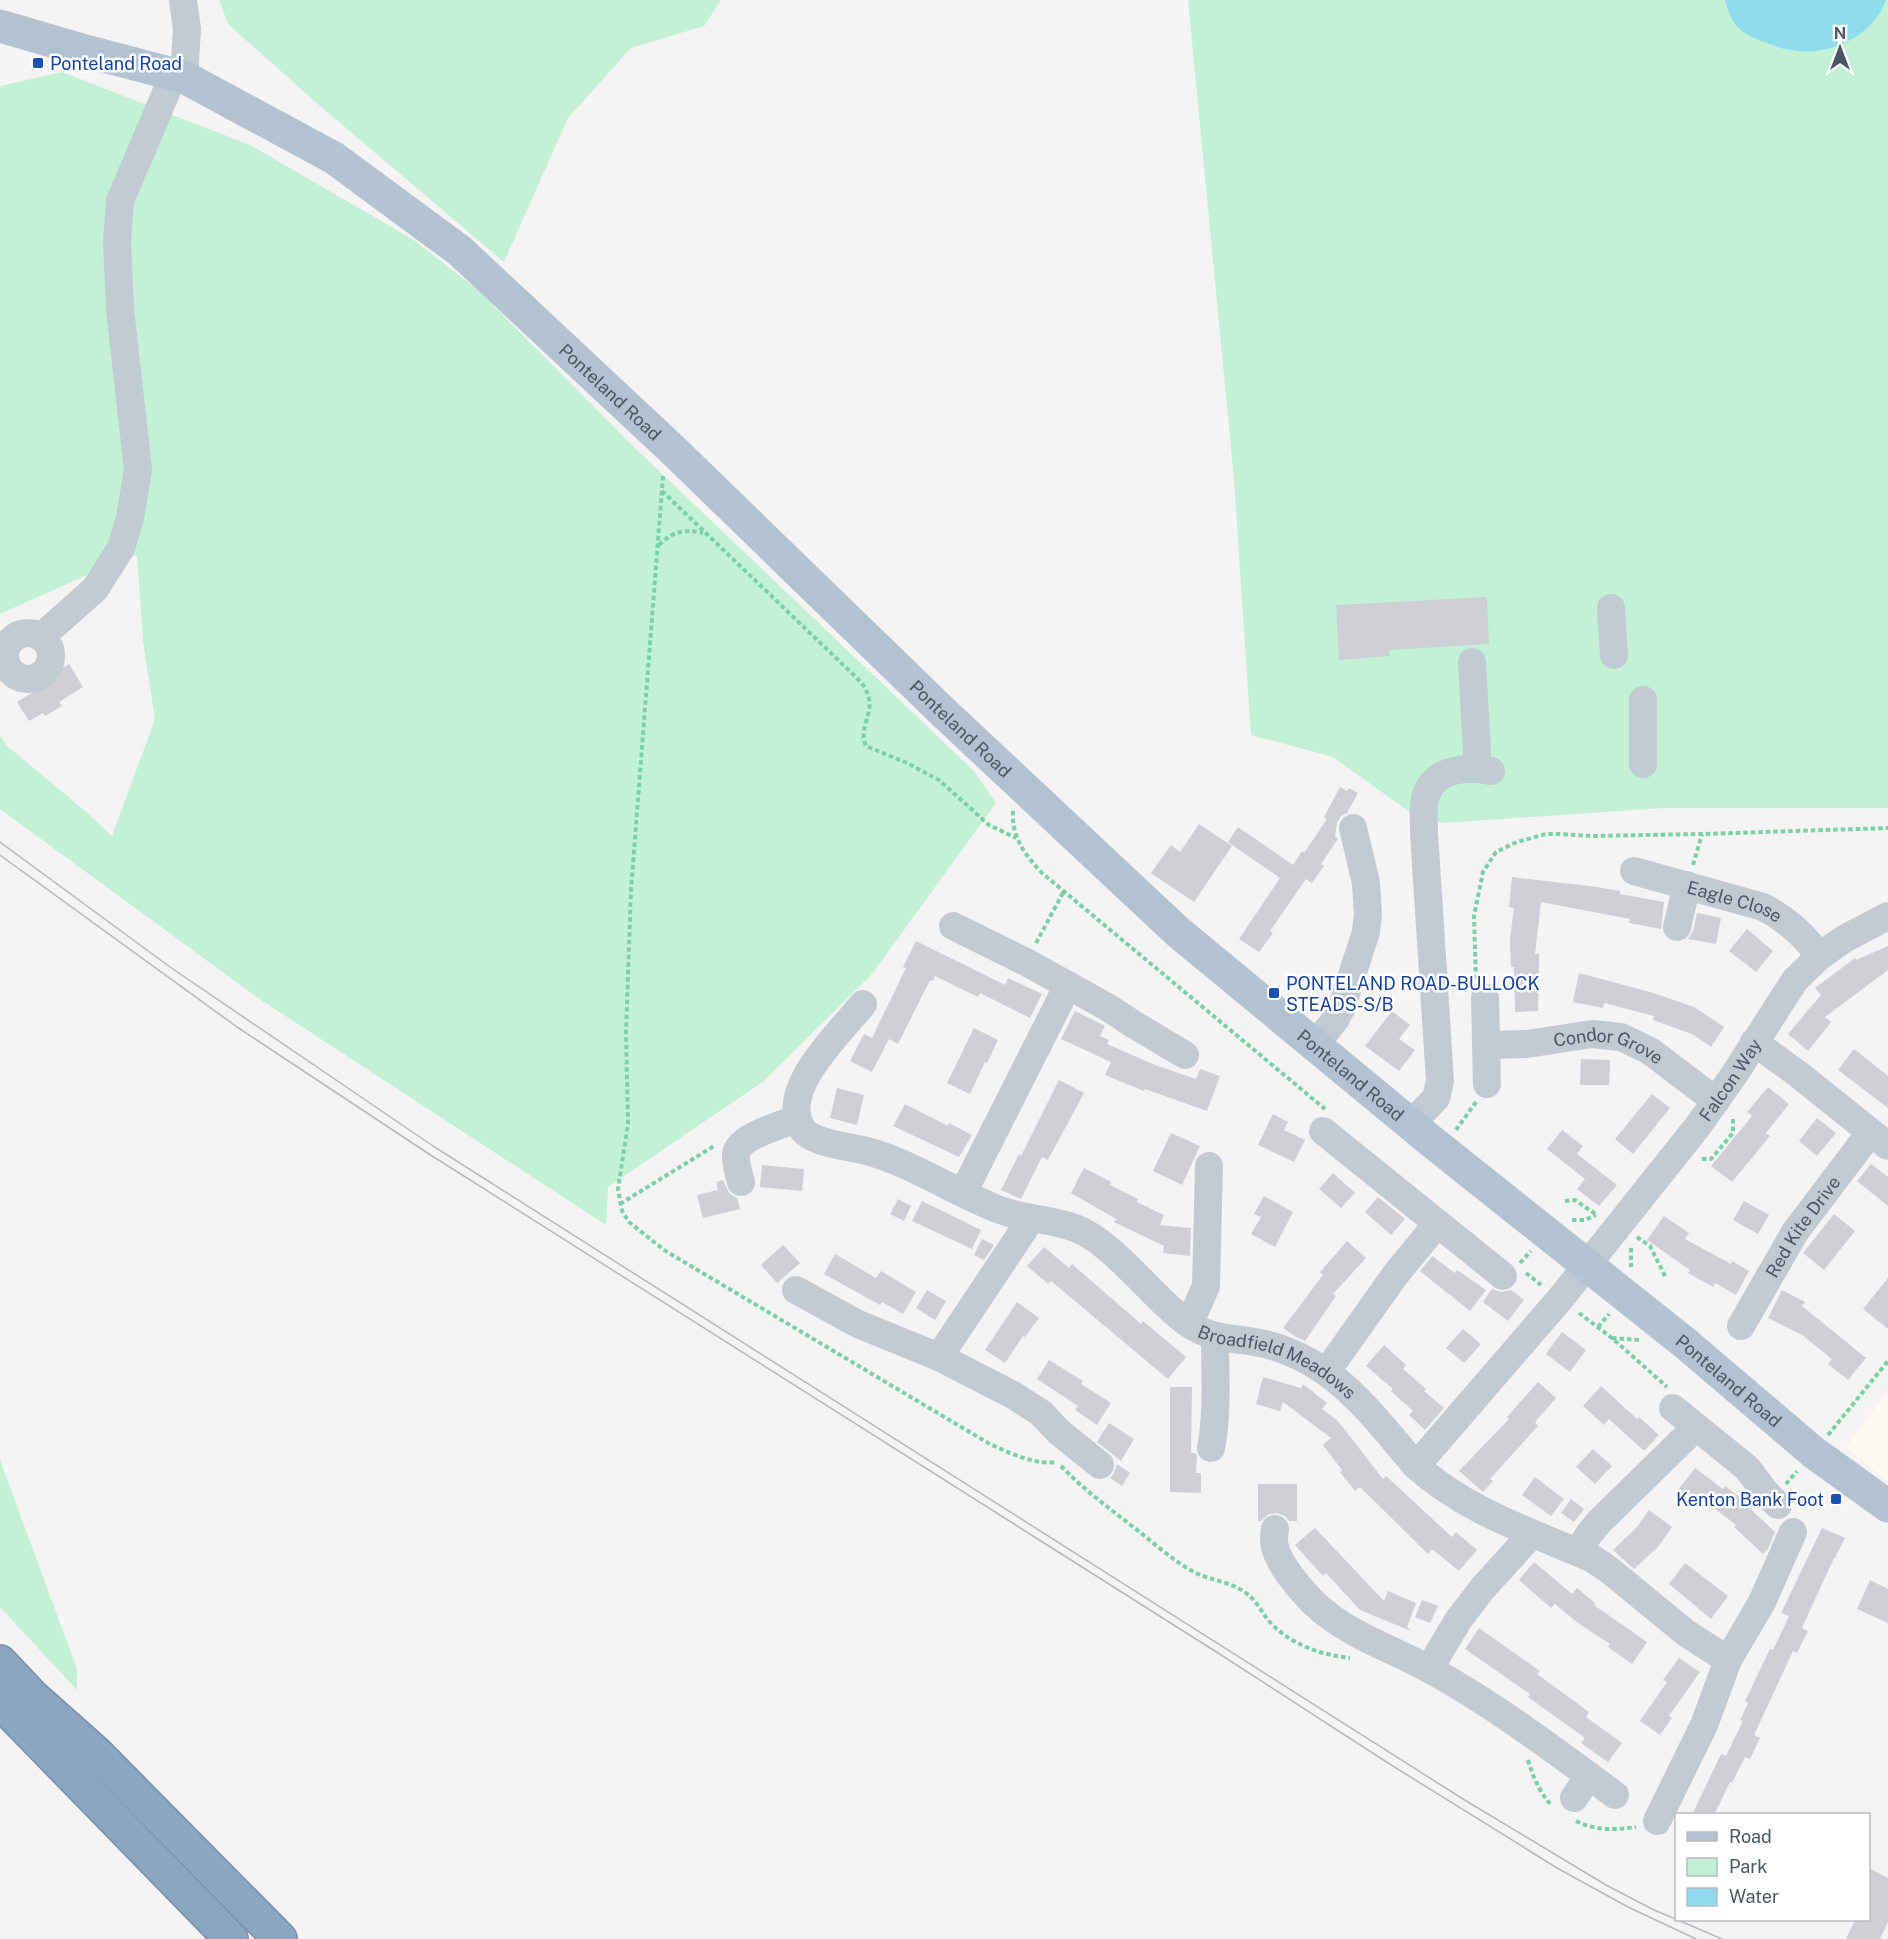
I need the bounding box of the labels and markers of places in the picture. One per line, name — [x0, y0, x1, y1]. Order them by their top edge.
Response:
place label: Ponteland Road — [50, 53, 182, 74]
marker: Ponteland Road — [31, 56, 45, 70]
place label: PONTELAND ROAD-BULLOCK STEADS-S/B — [1286, 973, 1540, 1015]
marker: PONTELAND ROAD-BULLOCK STEADS-S/B — [1267, 986, 1281, 1000]
place label: Kenton Bank Foot — [1676, 1489, 1824, 1510]
marker: Kenton Bank Foot — [1829, 1492, 1843, 1506]

